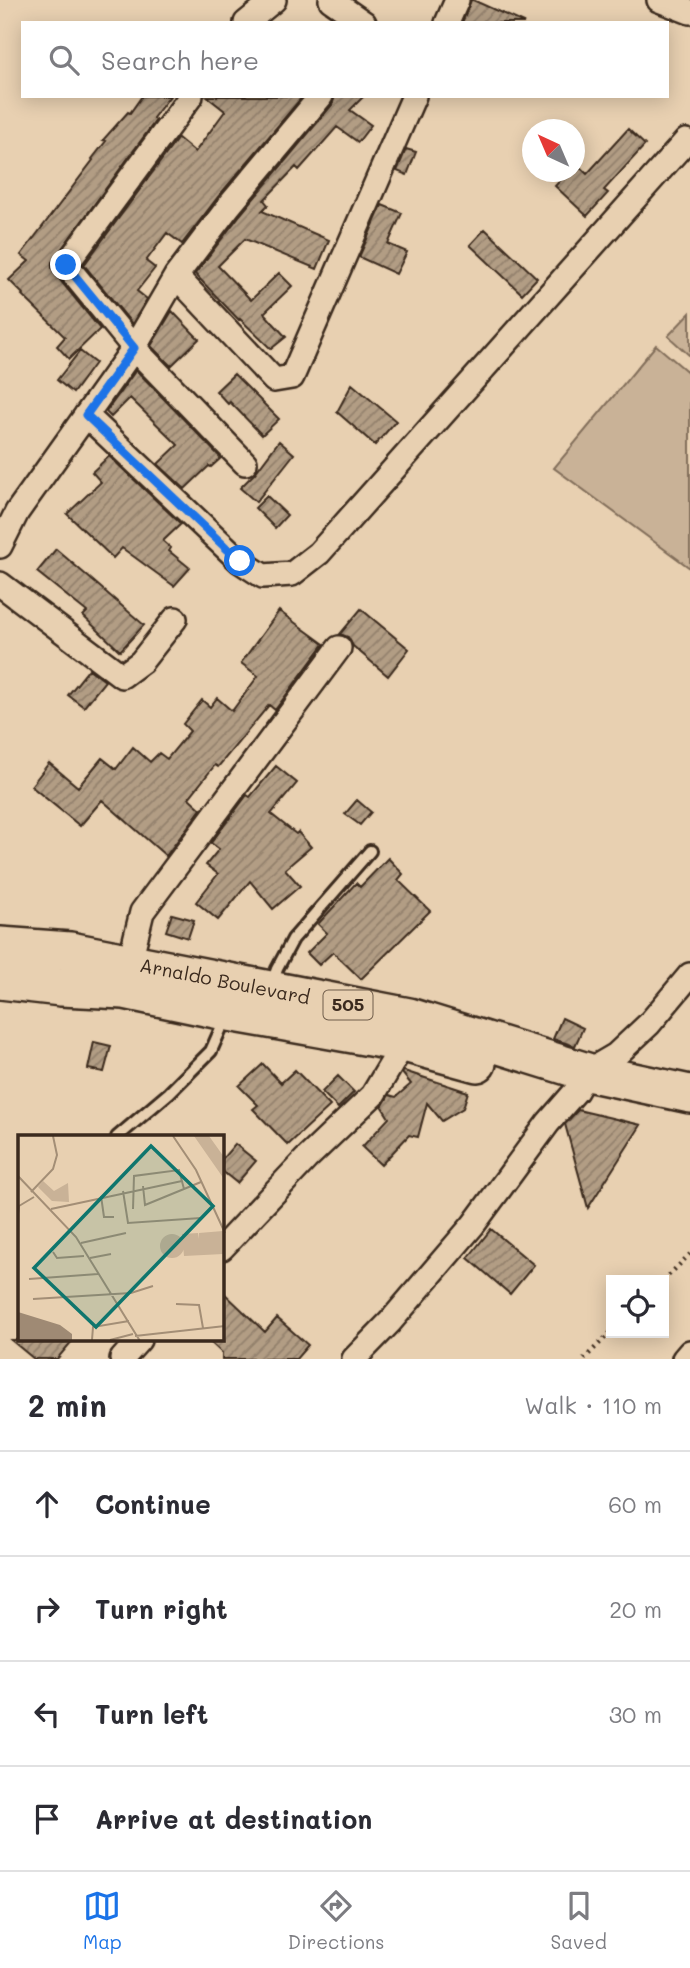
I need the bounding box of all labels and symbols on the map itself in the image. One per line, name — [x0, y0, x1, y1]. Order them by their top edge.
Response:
north arrow — [522, 119, 585, 182]
route end — [50, 249, 81, 280]
route start — [224, 545, 255, 576]
street label: Arnaldo Boulevard — [138, 952, 312, 1009]
road number: 505 — [324, 990, 372, 1020]
inset map — [18, 1135, 224, 1342]

